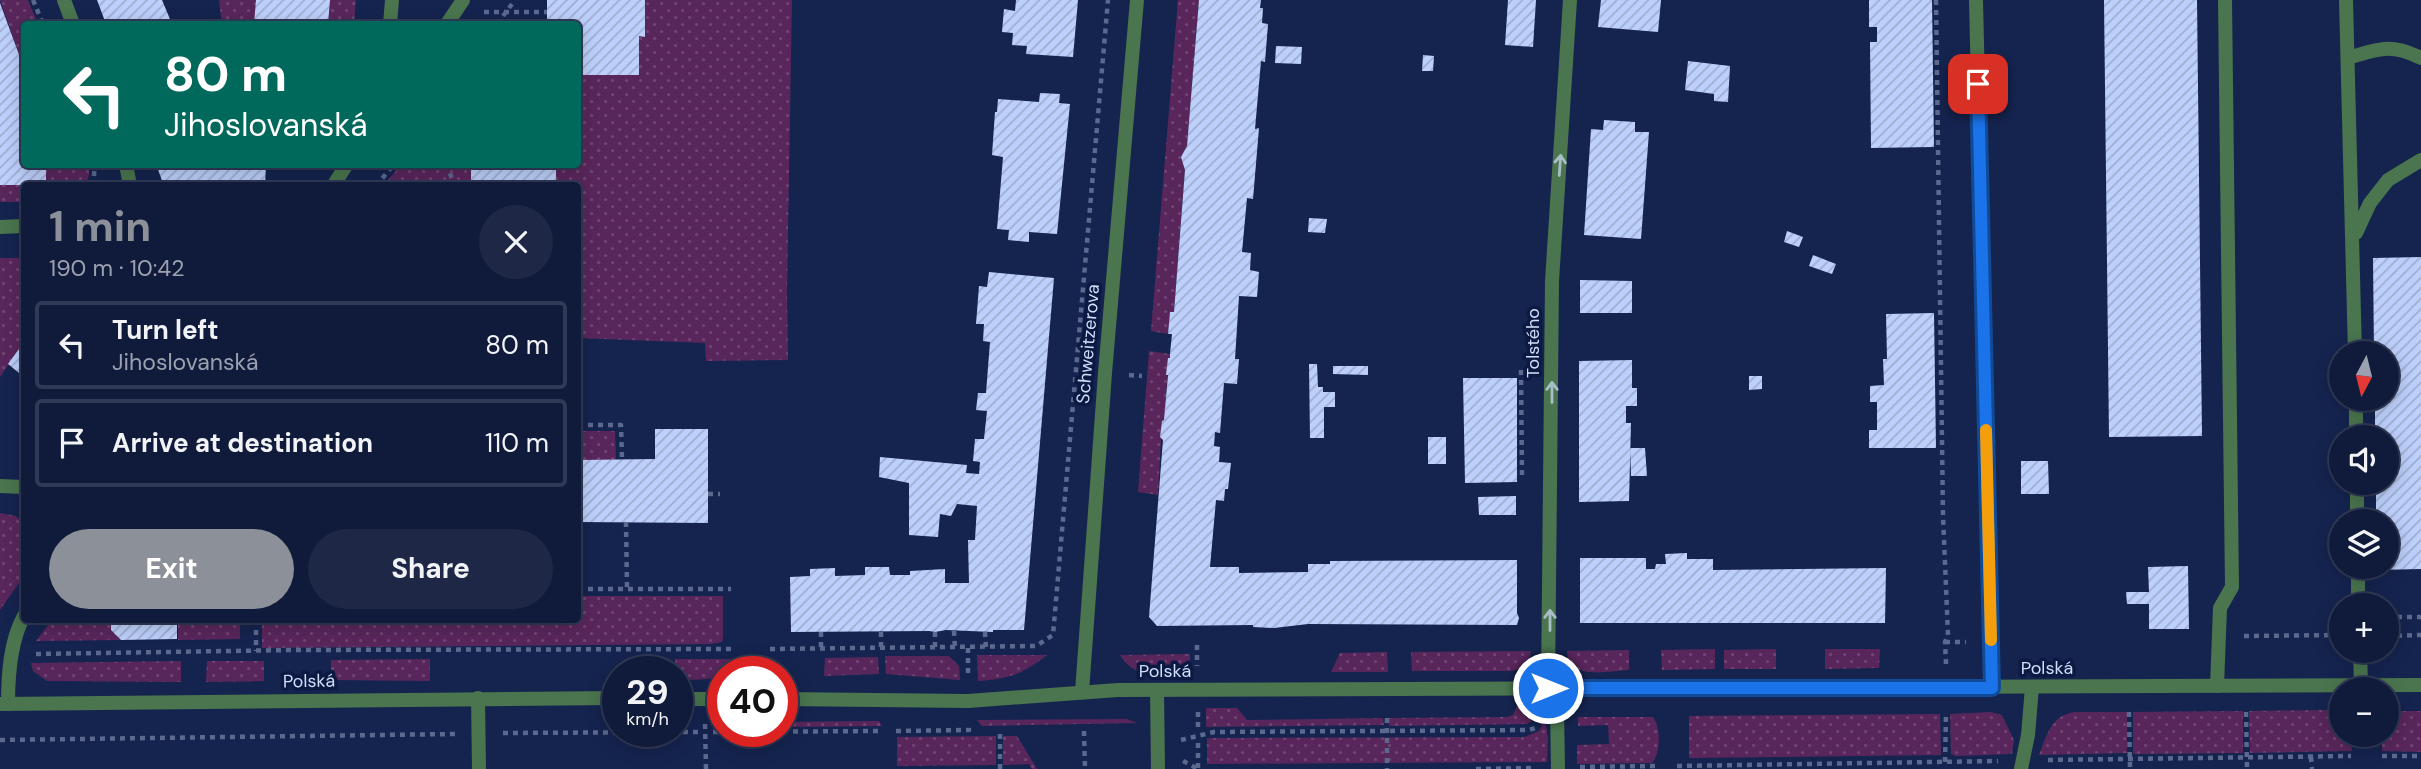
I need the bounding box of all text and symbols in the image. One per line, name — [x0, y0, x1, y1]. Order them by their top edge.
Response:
text: 80 m — [164, 42, 287, 106]
icon: left — [49, 49, 140, 140]
pin — [1948, 54, 2008, 114]
icon: arrive — [1959, 65, 1997, 103]
text: Jihoslovanská — [164, 104, 368, 146]
one-way arrow — [1554, 154, 1567, 177]
text: 1 min — [49, 199, 151, 254]
button: close — [479, 205, 553, 279]
text: 190 m · 10:42 — [49, 253, 185, 283]
street label: Schweitzerova — [1071, 283, 1105, 405]
street label: Tolstého — [1521, 308, 1545, 378]
text: Turn left — [112, 313, 219, 347]
icon: left — [53, 326, 91, 364]
text: 80 m — [485, 328, 549, 362]
north arrow — [2329, 341, 2399, 411]
map controls — [2329, 341, 2399, 747]
text: Jihoslovanská — [112, 347, 258, 377]
one-way arrow — [1545, 381, 1558, 404]
icon: arrive — [53, 424, 91, 462]
button: sound — [2329, 425, 2399, 495]
text: Arrive at destination — [112, 426, 373, 460]
text: 110 m — [485, 426, 549, 460]
button: layers — [2329, 509, 2399, 579]
button: Exit — [49, 529, 294, 609]
button: Share — [308, 529, 553, 609]
button: + — [2329, 593, 2399, 663]
one-way arrow — [1543, 608, 1556, 631]
position arrow — [1511, 651, 1585, 725]
speed limit sign: 40 — [707, 656, 798, 747]
street label: Polská — [2021, 656, 2073, 680]
street label: Polská — [1139, 659, 1191, 683]
street label: Polská — [283, 669, 335, 693]
text: 29 — [626, 669, 669, 715]
button: − — [2329, 677, 2399, 747]
text: km/h — [626, 707, 669, 731]

